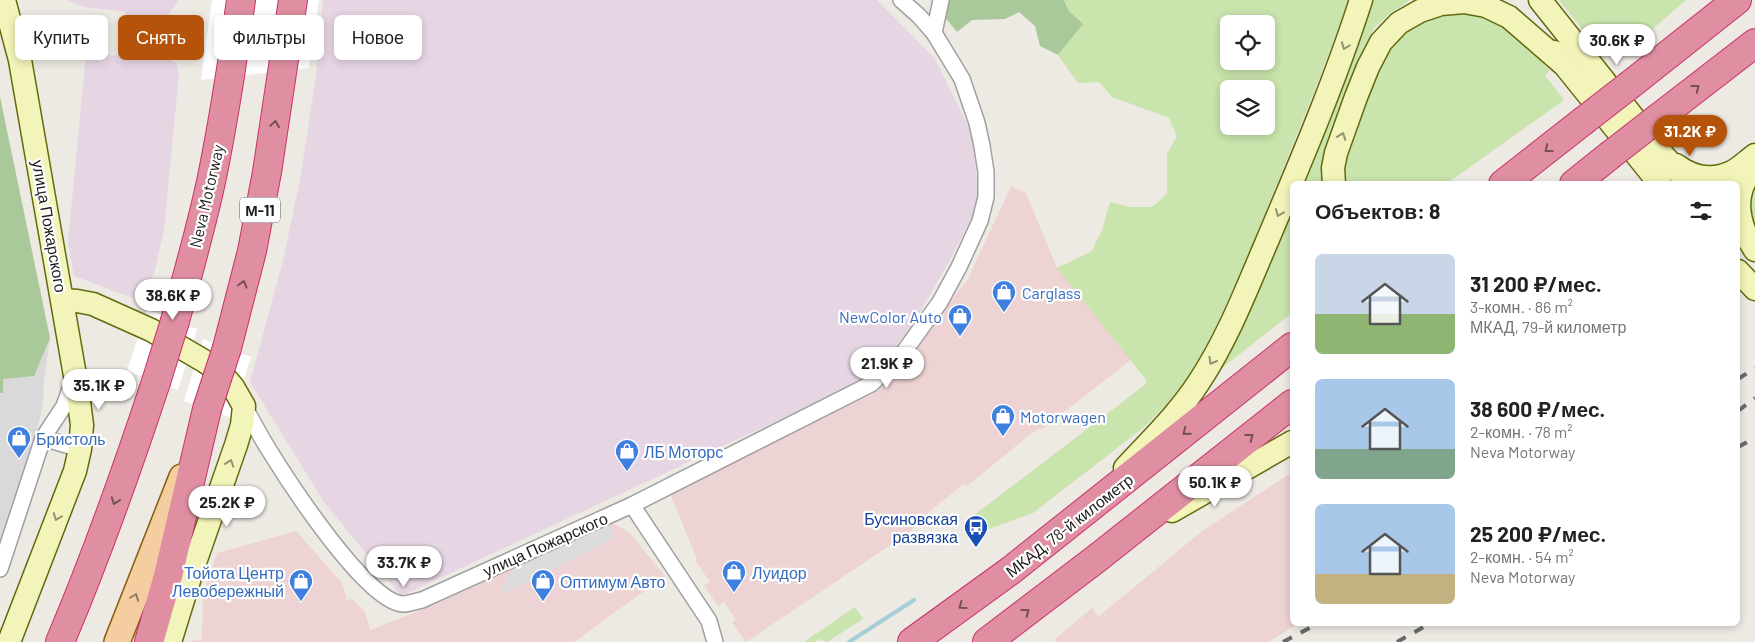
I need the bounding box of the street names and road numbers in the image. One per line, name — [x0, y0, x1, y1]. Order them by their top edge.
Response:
street label: Neva Motorway — [185, 142, 227, 249]
street label: улица Пожарского — [29, 158, 71, 294]
road number: М-11 — [240, 198, 280, 222]
street label: МКАД, 78-й километр — [1002, 469, 1137, 581]
street label: улица Пожарского — [480, 508, 610, 580]

